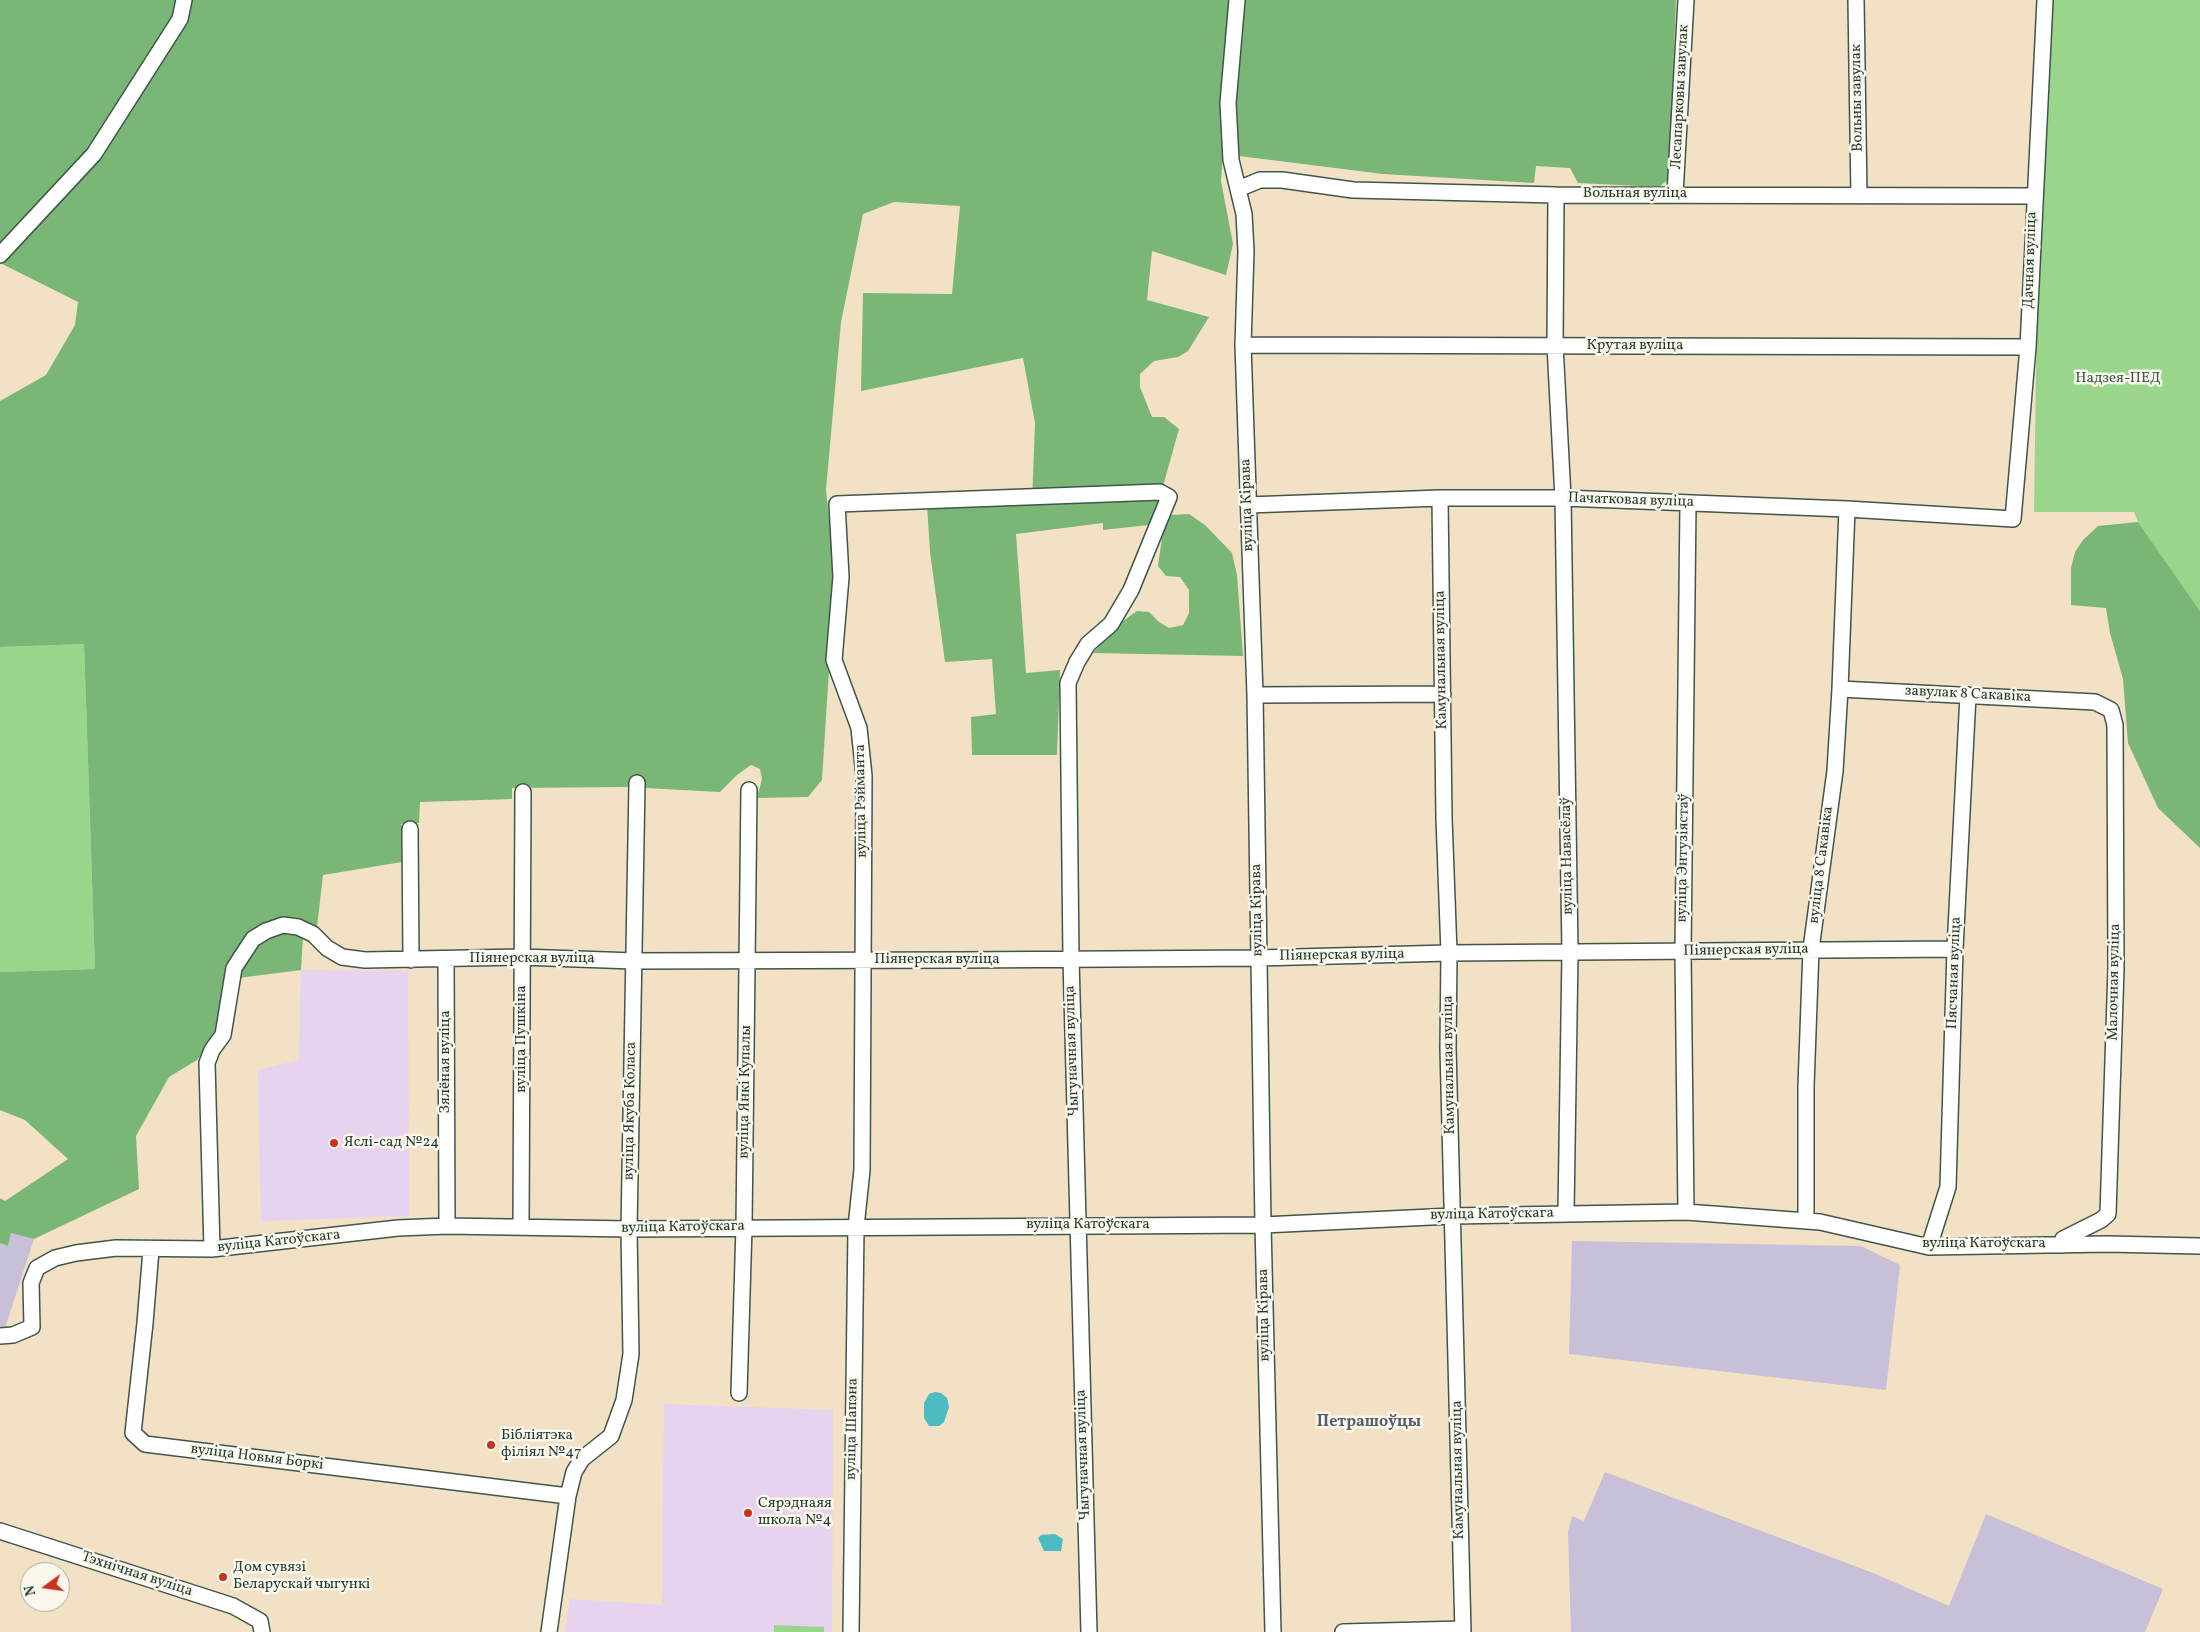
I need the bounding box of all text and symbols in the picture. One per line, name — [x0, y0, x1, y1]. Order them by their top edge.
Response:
street label: Лесапарковы завулак — [1668, 24, 1694, 170]
street label: Вольны завулак — [1848, 44, 1868, 152]
street label: Вольная вуліца — [1583, 185, 1687, 203]
street label: Дачная вуліца — [2020, 211, 2042, 309]
street label: Крутая вуліца — [1587, 337, 1683, 355]
park label: Надзея-ПЕД — [2075, 370, 2161, 388]
street label: вуліца Кірава — [1237, 458, 1259, 552]
street label: Пачатковая вуліца — [1568, 490, 1694, 512]
street label: Камунальная вуліца — [1432, 590, 1452, 730]
street label: завулак 8 Сакавіка — [1905, 683, 2031, 707]
street label: вуліца Рэйманта — [852, 744, 872, 858]
street label: вуліца Энтузіястаў — [1674, 793, 1694, 923]
street label: вуліца Навасёлаў — [1558, 797, 1578, 915]
street label: вуліца 8 Сакавіка — [1806, 805, 1838, 925]
street label: вуліца Кірава — [1248, 863, 1268, 957]
street label: Пясчаная вуліца — [1944, 916, 1966, 1030]
street label: Малочная вуліца — [2105, 923, 2125, 1041]
street label: Піянерская вуліца — [1683, 941, 1809, 961]
street label: Піянерская вуліца — [1279, 946, 1405, 966]
street label: Піянерская вуліца — [469, 950, 595, 968]
street label: Піянерская вуліца — [874, 951, 1000, 969]
street label: вуліца Пушкіна — [513, 985, 531, 1093]
street label: Чыгуначная вуліца — [1062, 985, 1084, 1117]
street label: Камунальная вуліца — [1440, 995, 1460, 1135]
street label: Зялёная вуліца — [437, 1010, 455, 1114]
street label: вуліца Янкі Купалы — [736, 1025, 756, 1159]
street label: вуліца Якуба Коласа — [621, 1042, 641, 1180]
place label: Яслі-сад №24 — [344, 1134, 439, 1152]
marker: Яслі-сад №24 — [328, 1137, 340, 1149]
street label: вуліца Катоўскага — [1430, 1205, 1554, 1225]
street label: вуліца Катоўскага — [1026, 1216, 1150, 1234]
street label: вуліца Катоўскага — [621, 1218, 745, 1238]
street label: вуліца Катоўскага — [217, 1227, 341, 1257]
street label: вуліца Катоўскага — [1922, 1235, 2046, 1253]
street label: вуліца Кірава — [1255, 1268, 1275, 1362]
street label: вуліца Шапэна — [843, 1378, 863, 1480]
street label: Чыгуначная вуліца — [1073, 1389, 1095, 1521]
street label: Камунальная вуліца — [1449, 1400, 1469, 1540]
district label: Петрашоўцы — [1317, 1413, 1421, 1433]
place label: Бібліятэка філіял №47 — [501, 1427, 581, 1462]
marker: Бібліятэка філіял №47 — [485, 1439, 497, 1451]
street label: вуліца Новыя Боркі — [190, 1441, 324, 1475]
place label: Сярэднаяя школа №4 — [758, 1495, 832, 1530]
marker: Сярэднаяя школа №4 — [742, 1507, 754, 1519]
street label: Тэхнічная вуліца — [79, 1549, 195, 1601]
place label: Дом сувязі Беларускай чыгункі — [233, 1559, 370, 1594]
north arrow — [20, 1562, 70, 1612]
marker: Дом сувязі Беларускай чыгункі — [217, 1571, 229, 1583]
text: N — [20, 1583, 41, 1598]

